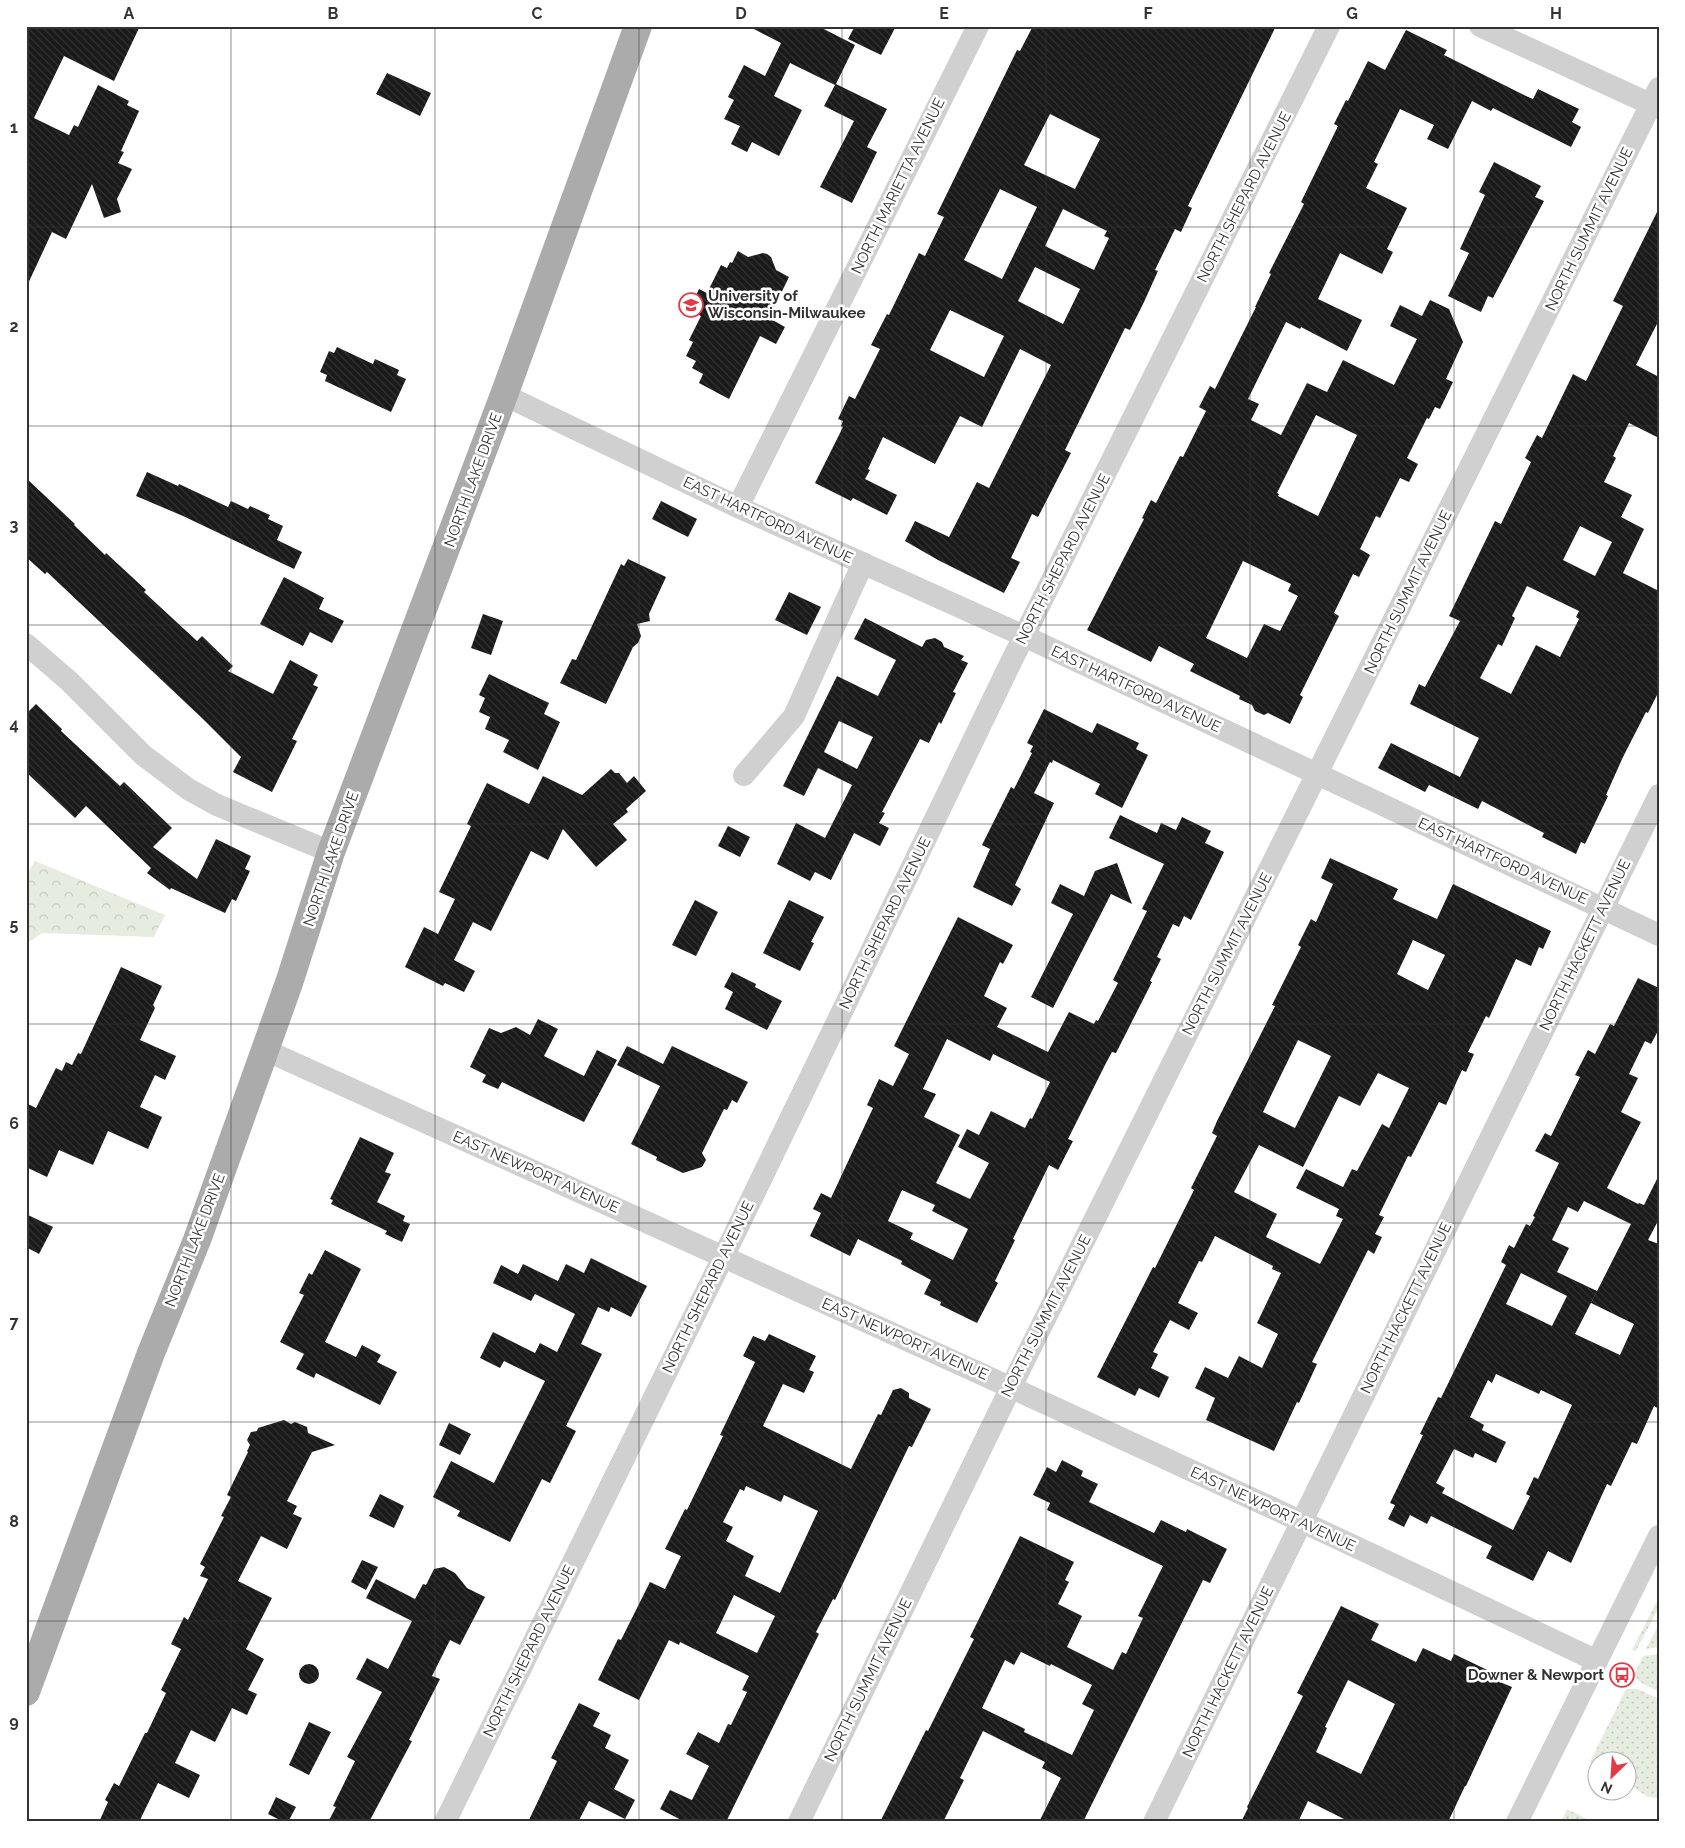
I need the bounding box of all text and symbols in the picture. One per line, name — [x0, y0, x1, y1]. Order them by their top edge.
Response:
text: A — [124, 4, 135, 23]
text: B — [328, 4, 339, 23]
text: C — [532, 4, 543, 23]
text: D — [735, 4, 747, 23]
text: E — [939, 4, 949, 23]
text: F — [1143, 4, 1153, 23]
text: G — [1346, 4, 1358, 23]
text: H — [1550, 4, 1562, 23]
street label: NORTH MARIETTA AVENUE — [848, 95, 948, 277]
street label: NORTH SHEPARD AVENUE — [1193, 109, 1295, 285]
text: 1 — [10, 118, 18, 137]
street label: NORTH SUMMIT AVENUE — [1542, 144, 1636, 314]
place label: University of Wisconsin-Milwaukee — [708, 287, 866, 322]
school or university icon: University of Wisconsin-Milwaukee — [678, 292, 704, 318]
text: 2 — [9, 317, 19, 336]
street label: NORTH LAKE DRIVE — [440, 410, 506, 550]
street label: NORTH SHEPARD AVENUE — [1012, 471, 1114, 647]
street label: EAST HARTFORD AVENUE — [680, 473, 856, 567]
street label: NORTH SUMMIT AVENUE — [1361, 507, 1455, 677]
text: 3 — [10, 516, 19, 535]
street label: EAST HARTFORD AVENUE — [1048, 642, 1224, 736]
text: 4 — [9, 715, 19, 734]
street label: NORTH LAKE DRIVE — [299, 789, 363, 929]
street label: EAST HARTFORD AVENUE — [1415, 814, 1591, 908]
street label: NORTH SHEPARD AVENUE — [835, 834, 935, 1012]
street label: NORTH HACKETT AVENUE — [1536, 856, 1634, 1034]
street label: NORTH SUMMIT AVENUE — [1178, 870, 1276, 1038]
text: 5 — [10, 915, 19, 934]
text: 6 — [9, 1114, 19, 1133]
street label: EAST NEWPORT AVENUE — [450, 1127, 622, 1217]
street label: NORTH LAKE DRIVE — [161, 1171, 229, 1309]
street label: NORTH SHEPARD AVENUE — [658, 1198, 758, 1376]
street label: NORTH HACKETT AVENUE — [1357, 1219, 1455, 1397]
street label: NORTH SUMMIT AVENUE — [997, 1232, 1095, 1400]
street label: EAST NEWPORT AVENUE — [819, 1294, 991, 1384]
text: 7 — [10, 1313, 19, 1332]
street label: EAST NEWPORT AVENUE — [1188, 1463, 1358, 1555]
text: 8 — [9, 1512, 19, 1531]
street label: NORTH SHEPARD AVENUE — [479, 1562, 579, 1740]
street label: NORTH HACKETT AVENUE — [1179, 1583, 1277, 1761]
street label: NORTH SUMMIT AVENUE — [821, 1595, 915, 1765]
bus stop icon: Downer & Newport — [1609, 1662, 1635, 1688]
place label: Downer & Newport — [1468, 1666, 1604, 1684]
text: 9 — [9, 1712, 19, 1731]
north arrow — [1588, 1750, 1638, 1800]
text: N — [1598, 1778, 1615, 1797]

